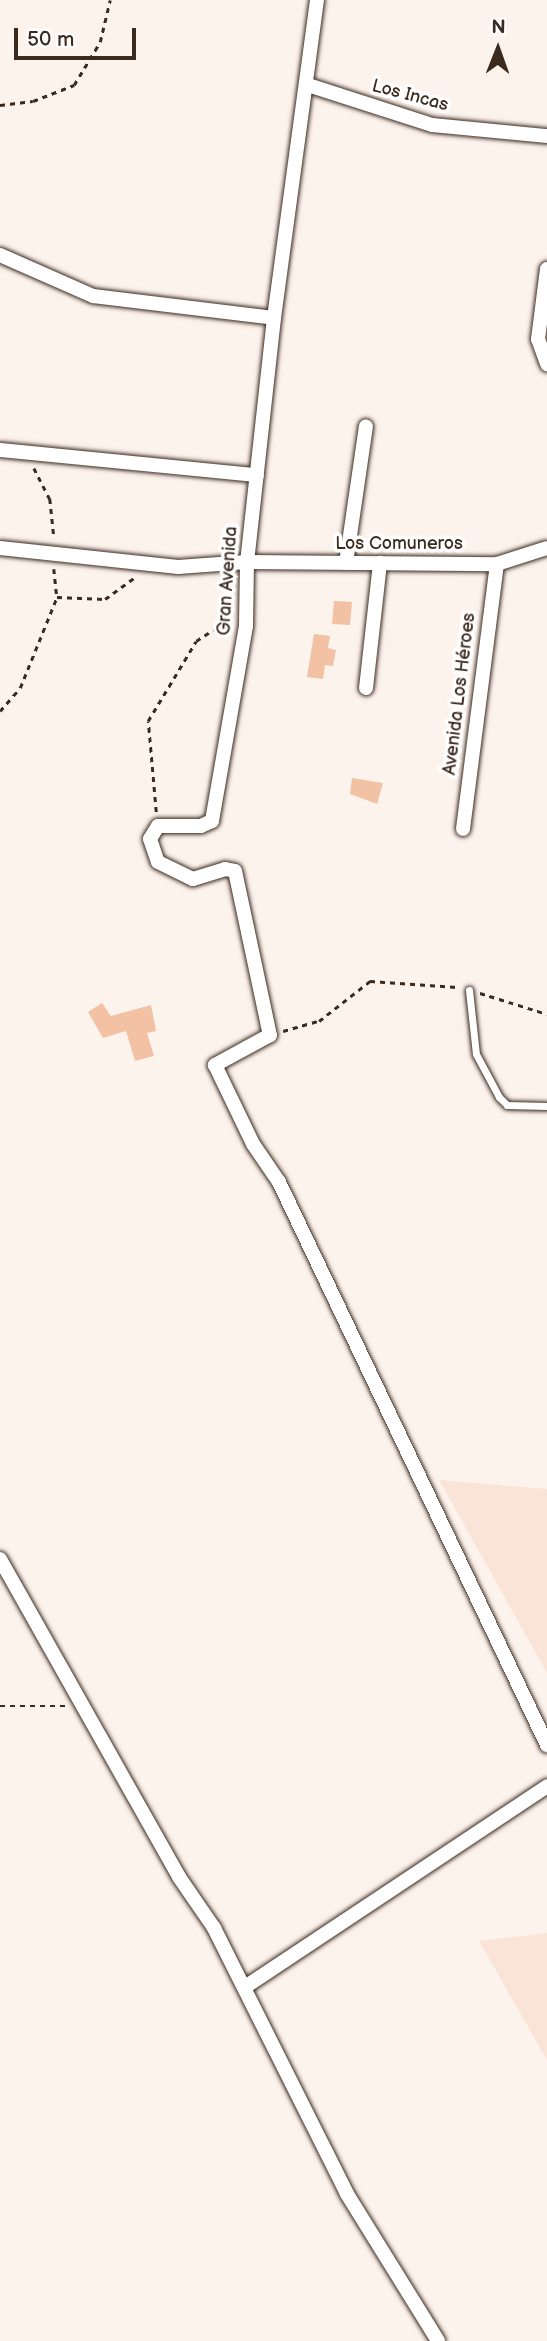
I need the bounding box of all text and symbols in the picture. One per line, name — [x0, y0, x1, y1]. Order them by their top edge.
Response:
scale bar — [18, 14, 140, 58]
north arrow — [463, 14, 533, 84]
text: N — [491, 16, 506, 39]
text: 50 m — [27, 27, 74, 52]
street label: Los Incas — [369, 75, 451, 117]
street label: Gran Avenida — [213, 526, 243, 636]
street label: Los Comuneros — [335, 533, 463, 555]
street label: Avenida Los Héroes — [439, 612, 481, 776]

